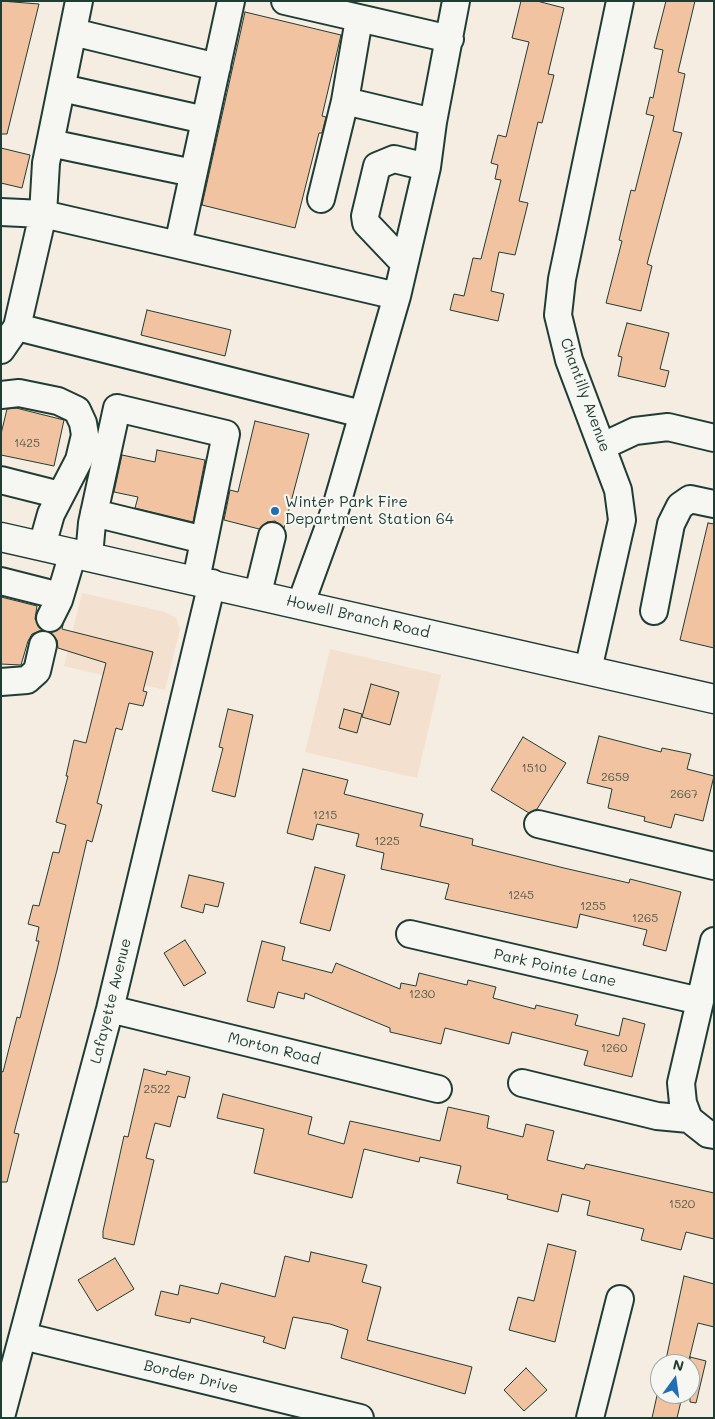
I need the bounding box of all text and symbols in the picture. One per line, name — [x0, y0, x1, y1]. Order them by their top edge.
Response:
street label: Chantilly Avenue — [556, 336, 614, 454]
house number: 1425 — [14, 436, 40, 450]
place label: Winter Park Fire Department Station 64 — [285, 493, 454, 528]
marker: Winter Park Fire Department Station 64 — [269, 505, 281, 517]
street label: Howell Branch Road — [284, 592, 432, 642]
house number: 1510 — [521, 761, 547, 775]
house number: 2659 — [601, 770, 629, 784]
house number: 2667 — [670, 787, 698, 801]
house number: 1215 — [313, 808, 337, 822]
house number: 1225 — [374, 834, 400, 848]
house number: 1245 — [508, 888, 534, 902]
house number: 1255 — [580, 899, 606, 913]
house number: 1265 — [632, 911, 658, 925]
street label: Lafayette Avenue — [87, 936, 135, 1066]
street label: Park Pointe Lane — [492, 945, 618, 991]
house number: 1230 — [409, 987, 435, 1001]
street label: Morton Road — [226, 1029, 322, 1069]
house number: 1260 — [601, 1041, 627, 1055]
house number: 2522 — [143, 1082, 171, 1096]
house number: 1520 — [669, 1197, 695, 1211]
north arrow — [650, 1354, 700, 1404]
text: N — [671, 1354, 686, 1375]
street label: Border Drive — [142, 1357, 240, 1397]

